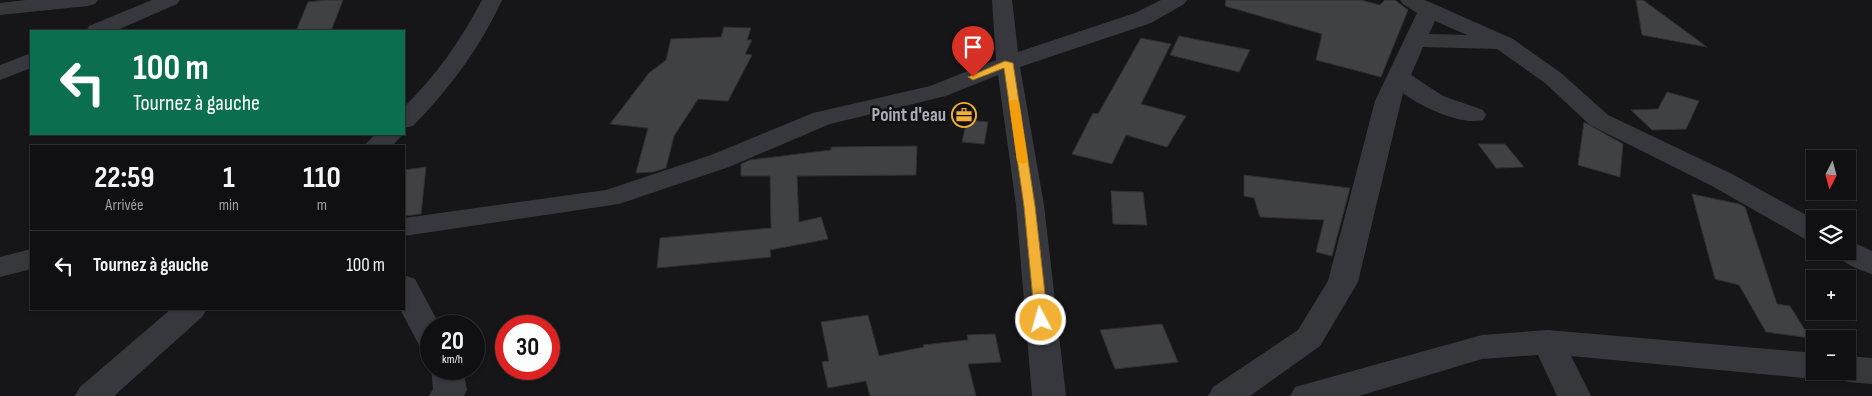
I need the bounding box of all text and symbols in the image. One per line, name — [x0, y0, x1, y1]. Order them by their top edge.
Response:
pin — [952, 26, 994, 77]
icon: arrive — [959, 33, 987, 61]
text: 100 m — [133, 47, 209, 90]
icon: left — [50, 50, 115, 115]
text: Tournez à gauche — [133, 90, 260, 117]
office icon: Point d'eau — [951, 102, 977, 128]
place label: Point d'eau — [872, 104, 946, 127]
north arrow — [1806, 150, 1856, 200]
map controls — [1806, 150, 1856, 380]
text: 22:59 — [94, 160, 155, 196]
text: 1 — [223, 160, 235, 196]
text: 110 — [303, 160, 341, 196]
text: Arrivée — [105, 196, 143, 215]
text: min — [219, 196, 239, 215]
text: m — [317, 196, 327, 215]
button: layers — [1806, 210, 1856, 260]
icon: left — [50, 252, 78, 280]
text: Tournez à gauche — [93, 254, 209, 277]
text: 100 m — [346, 254, 385, 277]
button: + — [1806, 270, 1856, 320]
position arrow — [1014, 293, 1066, 345]
speed limit sign: 30 — [495, 315, 560, 380]
text: 20 — [441, 326, 464, 357]
button: − — [1806, 330, 1856, 380]
text: km/h — [442, 352, 463, 367]

